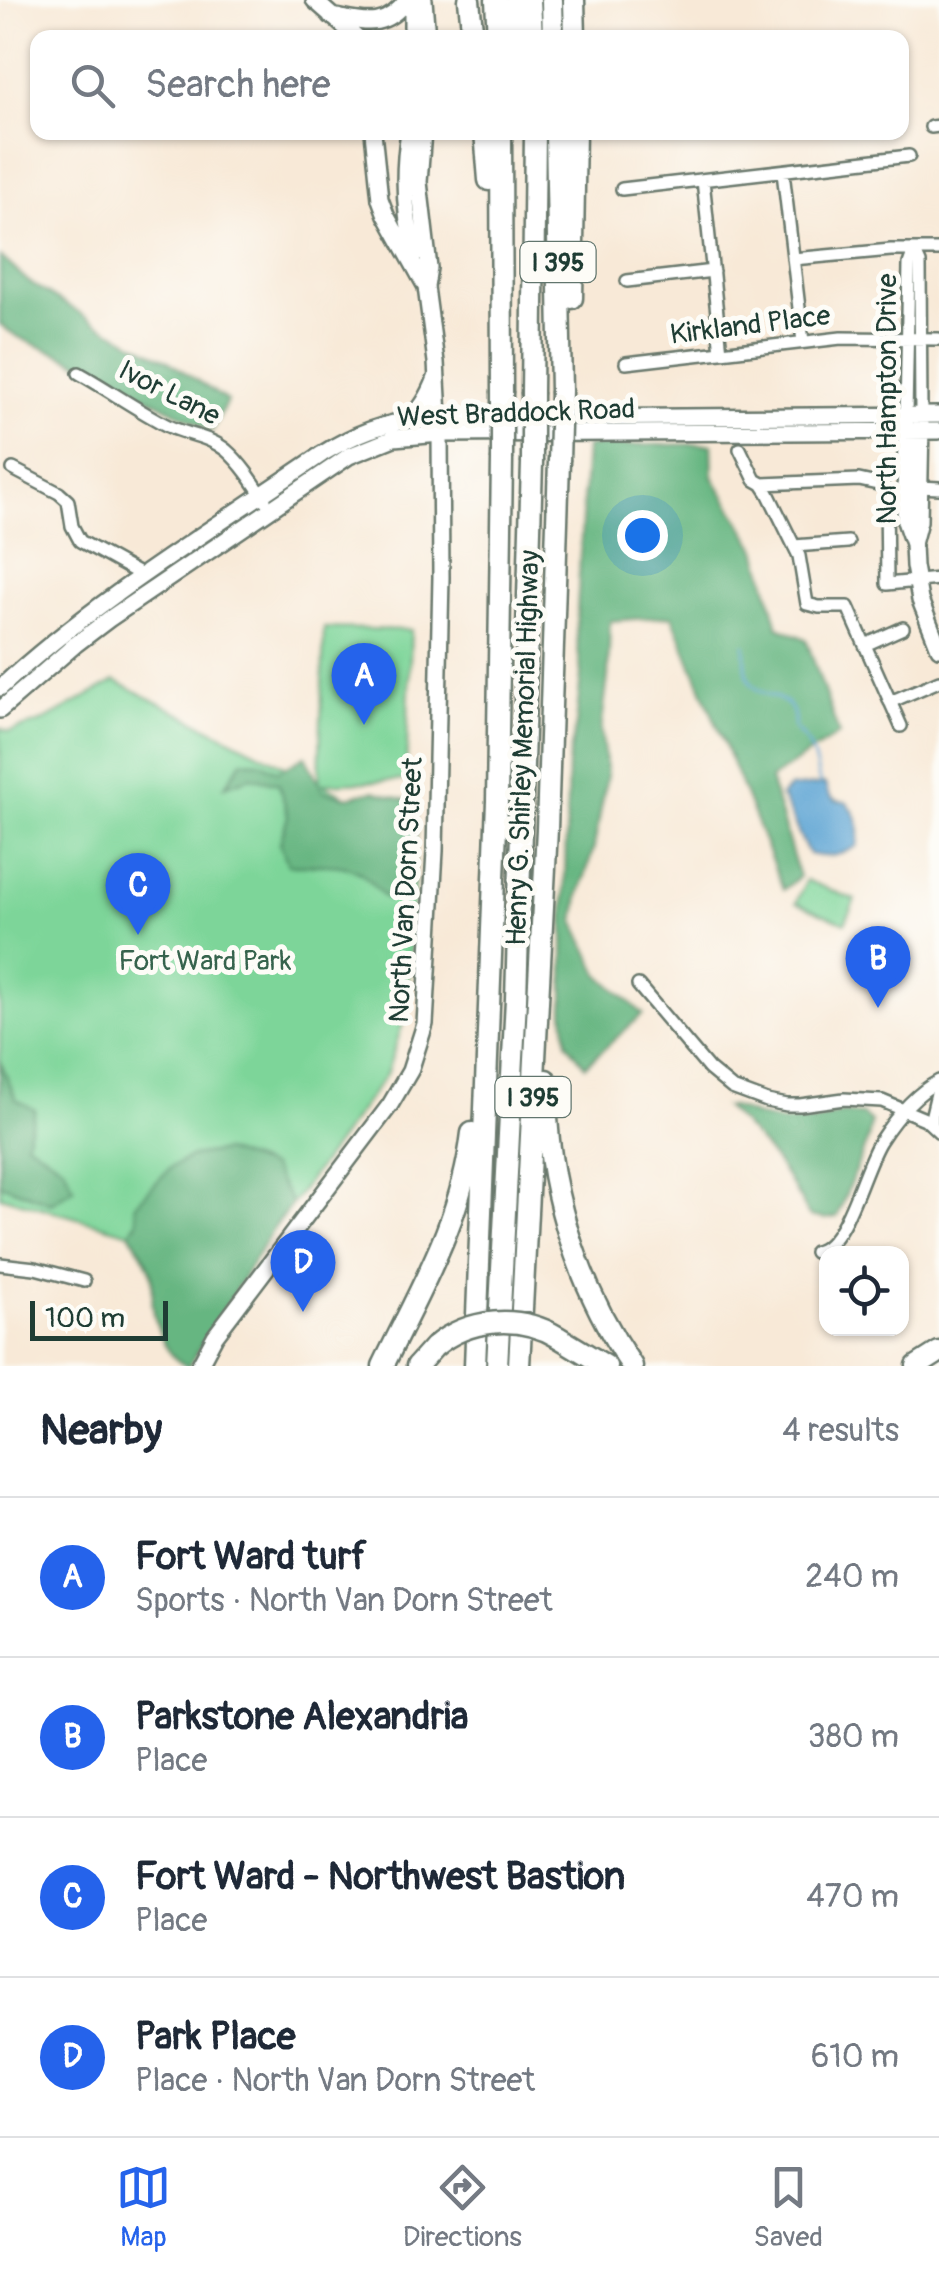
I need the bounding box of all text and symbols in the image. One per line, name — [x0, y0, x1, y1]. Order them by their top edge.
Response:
search box — [30, 30, 909, 140]
icon: search — [65, 58, 120, 113]
text: Search here — [145, 61, 331, 109]
road number: I 395 — [520, 242, 596, 282]
street label: North Hampton Drive — [870, 273, 905, 525]
street label: Kirkland Place — [668, 298, 833, 353]
street label: Ivor Lane — [113, 353, 226, 434]
street label: West Braddock Road — [396, 392, 636, 435]
your location — [617, 510, 668, 561]
street label: Henry G. Shirley Memorial Highway — [499, 549, 548, 947]
pin: A — [332, 642, 396, 725]
street label: North Van Dorn Street — [382, 756, 431, 1024]
pin: C — [106, 852, 170, 935]
pin: B — [846, 926, 910, 1008]
park label: Fort Ward Park — [118, 944, 292, 979]
road number: I 395 — [496, 1077, 570, 1117]
pin: D — [270, 1230, 336, 1312]
map controls — [819, 1246, 909, 1336]
button: locate — [819, 1246, 909, 1336]
scale bar — [30, 1296, 168, 1340]
text: 100 m — [45, 1301, 125, 1336]
text: Nearby — [40, 1405, 162, 1457]
text: 4 results — [782, 1411, 899, 1451]
text: Fort Ward turf — [135, 1533, 367, 1581]
text: A — [62, 1557, 83, 1597]
text: 240 m — [805, 1557, 899, 1597]
text: Sports · North Van Dorn Street — [135, 1581, 553, 1621]
text: Parkstone Alexandria — [135, 1693, 468, 1741]
text: B — [63, 1717, 82, 1757]
text: 380 m — [808, 1717, 899, 1757]
text: Place — [135, 1741, 207, 1781]
text: Fort Ward - Northwest Bastion — [135, 1853, 625, 1901]
text: C — [63, 1877, 82, 1917]
text: 470 m — [806, 1877, 899, 1917]
text: Place — [135, 1901, 207, 1941]
text: Park Place — [135, 2013, 296, 2061]
text: D — [62, 2037, 83, 2077]
text: 610 m — [811, 2037, 899, 2077]
text: Place · North Van Dorn Street — [135, 2061, 535, 2101]
tab: Map — [116, 2160, 171, 2255]
tab: Directions — [403, 2160, 522, 2255]
tab: Saved — [754, 2160, 823, 2255]

